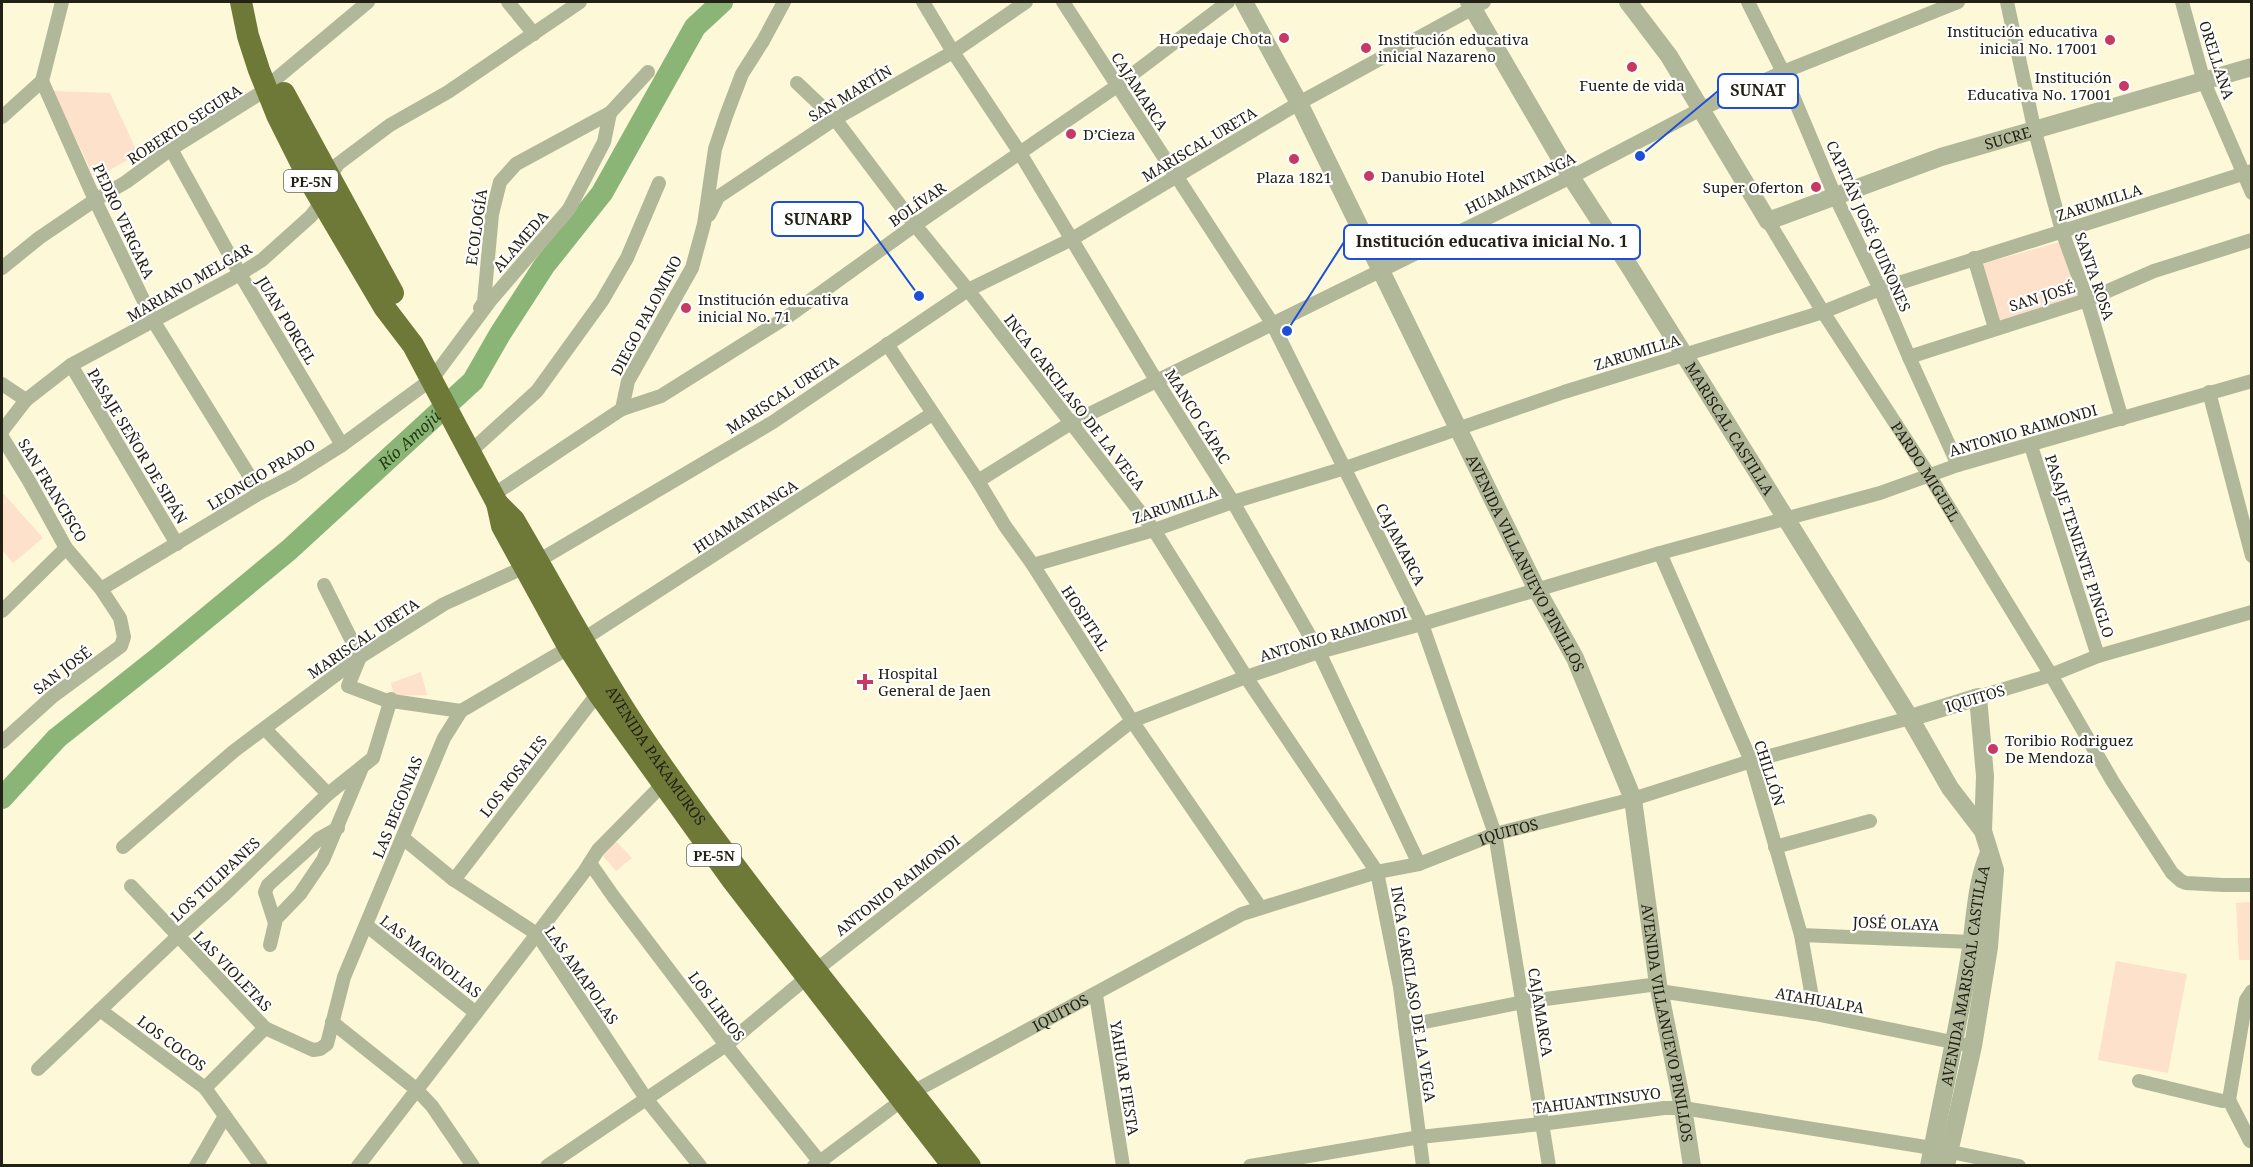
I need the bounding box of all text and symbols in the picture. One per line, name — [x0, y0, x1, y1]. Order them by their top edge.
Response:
street label: ORELLANA — [2195, 18, 2239, 102]
place label: Institución educativa inicial No. 17001 — [1947, 21, 2098, 58]
place label: Hopedaje Chota — [1159, 28, 1272, 48]
place label: Institución educativa inicial Nazareno — [1378, 29, 1529, 66]
marker: Hopedaje Chota — [1277, 31, 1291, 45]
marker: Institución educativa inicial No. 17001 — [2103, 33, 2117, 47]
marker: Institución educativa inicial Nazareno — [1359, 41, 1373, 55]
street label: CAJAMARCA — [1107, 48, 1173, 134]
street label: SAN MARTÍN — [805, 60, 896, 126]
marker: Fuente de vida — [1625, 60, 1639, 74]
place label: Institución Educativa No. 17001 — [1967, 67, 2112, 104]
callout: SUNAT — [1718, 74, 1798, 108]
place label: Fuente de vida — [1579, 75, 1685, 95]
street label: ROBERTO SEGURA — [123, 79, 245, 169]
text: SUNAT — [1730, 79, 1786, 101]
marker: Institución Educativa No. 17001 — [2117, 79, 2131, 93]
street label: MARISCAL URETA — [1138, 102, 1260, 186]
street label: SUCRE — [1982, 122, 2033, 154]
place label: D’Cieza — [1083, 124, 1136, 144]
marker: D’Cieza — [1064, 127, 1078, 141]
street label: CAPITÁN JOSÉ QUIÑONES — [1822, 137, 1916, 315]
street label: HUAMANTANGA — [1461, 147, 1579, 218]
marker: Plaza 1821 — [1287, 152, 1301, 166]
street label: PEDRO VERGARA — [89, 160, 160, 282]
place label: Danubio Hotel — [1381, 166, 1485, 186]
place label: Plaza 1821 — [1256, 167, 1332, 187]
marker: Danubio Hotel — [1362, 169, 1376, 183]
road number: PE-5N — [284, 170, 338, 192]
street label: BOLÍVAR — [885, 177, 950, 231]
place label: Super Oferton — [1703, 177, 1804, 197]
street label: ZARUMILLA — [2054, 179, 2145, 225]
marker: Super Oferton — [1809, 180, 1823, 194]
street label: ECOLOGÍA — [461, 187, 491, 266]
callout: SUNARP — [772, 202, 863, 236]
street label: ALAMEDA — [488, 206, 552, 276]
text: SUNARP — [784, 208, 852, 230]
callout: Institución educativa inicial No. 1 — [1344, 225, 1640, 259]
street label: SANTA ROSA — [2071, 229, 2120, 323]
text: Institución educativa inicial No. 1 — [1356, 230, 1628, 252]
street label: MARIANO MELGAR — [123, 238, 255, 326]
street label: DIEGO PALOMINO — [606, 252, 686, 378]
street label: JUAN PORCEL — [252, 271, 321, 368]
street label: SAN JOSÉ — [2007, 277, 2077, 315]
place label: Institución educativa inicial No. 71 — [698, 289, 849, 326]
marker: Institución educativa inicial No. 71 — [679, 301, 693, 315]
street label: INCA GARCILASO DE LA VEGA — [1000, 310, 1150, 494]
street label: ZARUMILLA — [1592, 329, 1683, 375]
street label: MARISCAL URETA — [722, 350, 842, 438]
street label: MARISCAL CASTILLA — [1681, 358, 1779, 499]
street label: PASAJE SEÑOR DE SIPÁN — [84, 365, 193, 528]
street label: MANCO CÁPAC — [1161, 365, 1235, 467]
street label: ANTONIO RAIMONDI — [1947, 399, 2099, 461]
water label: Río Amojú — [372, 405, 445, 475]
street label: PARDO MIGUEL — [1887, 418, 1965, 525]
street label: SAN FRANCISCO — [14, 434, 92, 546]
street label: LEONCIO PRADO — [203, 434, 319, 514]
street label: AVENIDA VILLANUEVO PINILLOS — [1462, 451, 1590, 675]
street label: PASAJE TENIENTE PINGLO — [2041, 452, 2119, 640]
street label: HUAMANTANGA — [689, 475, 801, 557]
street label: ZARUMILLA — [1130, 480, 1221, 528]
street label: CAJAMARCA — [1372, 500, 1430, 589]
street label: HOSPITAL — [1057, 582, 1115, 654]
street label: MARISCAL URETA — [304, 593, 423, 683]
street label: ANTONIO RAIMONDI — [1257, 602, 1409, 666]
street label: SAN JOSÉ — [29, 642, 95, 698]
place label: Hospital General de Jaen — [878, 663, 991, 700]
marker: Hospital General de Jaen — [856, 673, 874, 691]
street label: IQUITOS — [1943, 680, 2007, 716]
street label: AVENIDA PAKAMUROS — [602, 682, 711, 829]
place label: Toribio Rodriguez De Mendoza — [2005, 730, 2133, 767]
street label: LOS ROSALES — [475, 731, 551, 821]
street label: CHILLÓN — [1750, 738, 1790, 809]
marker: Toribio Rodriguez De Mendoza — [1986, 742, 2000, 756]
street label: LAS BEGONIAS — [367, 753, 427, 861]
street label: IQUITOS — [1475, 813, 1540, 850]
street label: ANTONIO RAIMONDI — [831, 830, 963, 940]
street label: LOS TULIPANES — [166, 832, 264, 926]
road number: PE-5N — [687, 844, 741, 866]
street label: AVENIDA MARISCAL CASTILLA — [1935, 862, 1994, 1088]
street label: INCA GARCILASO DE LA VEGA — [1387, 885, 1441, 1104]
street label: AVENIDA VILLANUEVO PINILLOS — [1637, 902, 1698, 1143]
street label: LAS MAGNOLIAS — [376, 910, 486, 1002]
street label: JOSÉ OLAYA — [1851, 911, 1940, 935]
street label: LAS AMAPOLAS — [541, 922, 623, 1028]
street label: LAS VIOLETAS — [190, 926, 276, 1016]
street label: CAJAMARCA — [1524, 966, 1558, 1058]
street label: LOS LIRIOS — [684, 967, 750, 1045]
street label: ATAHUALPA — [1774, 982, 1866, 1018]
street label: IQUITOS — [1029, 989, 1092, 1036]
street label: LOS COCOS — [133, 1011, 211, 1075]
street label: YAHUAR FIESTA — [1106, 1018, 1144, 1137]
street label: TAHUANTINSUYO — [1532, 1082, 1662, 1118]

